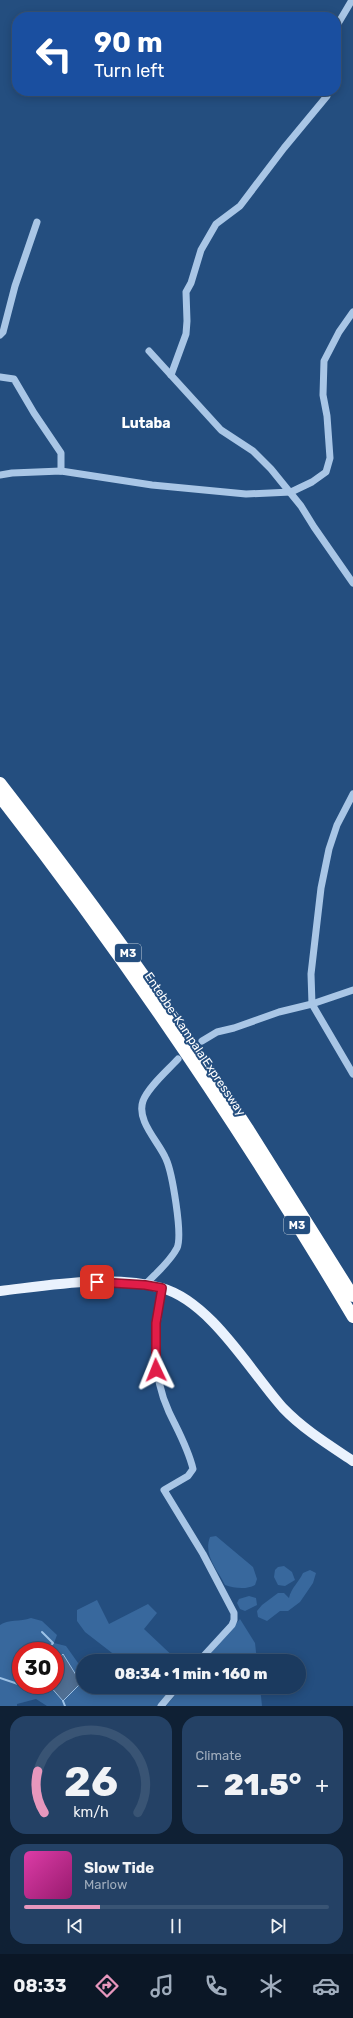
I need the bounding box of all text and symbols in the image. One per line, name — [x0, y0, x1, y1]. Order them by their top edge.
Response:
text: 90 m — [94, 26, 163, 59]
icon: left — [28, 28, 80, 80]
text: Turn left — [94, 60, 164, 82]
district label: Lutaba — [121, 415, 171, 432]
road number: M3 — [115, 944, 141, 962]
street label: Entebbe-Kampala Expressway — [142, 970, 249, 1119]
road number: M3 — [284, 1216, 310, 1234]
pin — [80, 1265, 114, 1299]
icon: arrive — [86, 1271, 108, 1293]
position arrow — [135, 1349, 177, 1391]
speed limit sign: 30 — [12, 1642, 64, 1694]
text: 08:34 · 1 min · 160 m — [115, 1665, 267, 1683]
text: Climate — [196, 1748, 242, 1763]
text: 26 — [64, 1757, 118, 1806]
text: 21.5° — [224, 1767, 301, 1803]
text: − — [196, 1772, 210, 1799]
text: + — [315, 1772, 329, 1799]
text: km/h — [73, 1804, 109, 1821]
text: Slow Tide — [84, 1859, 154, 1877]
text: Marlow — [84, 1877, 127, 1892]
icon: previous — [64, 1915, 86, 1937]
icon: pause — [165, 1915, 187, 1937]
icon: next — [267, 1915, 289, 1937]
icon: directions — [93, 1972, 121, 2000]
icon: music — [148, 1972, 176, 2000]
icon: phone — [202, 1972, 230, 2000]
icon: climate — [257, 1972, 285, 2000]
icon: car — [312, 1972, 340, 2000]
text: 08:33 — [13, 1975, 67, 1997]

